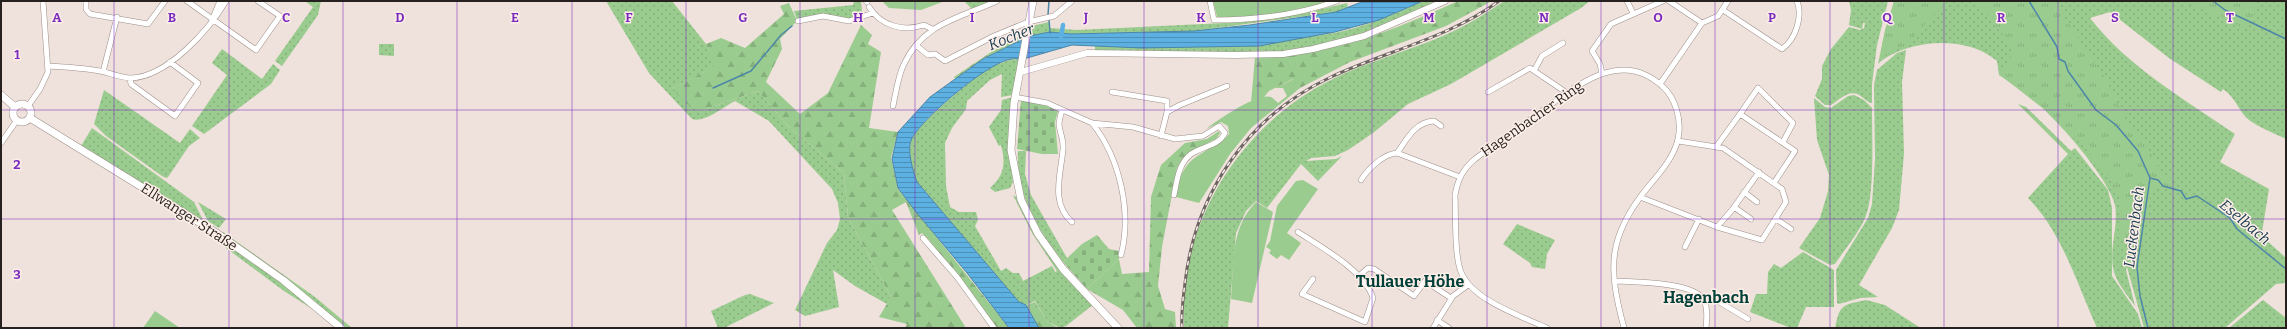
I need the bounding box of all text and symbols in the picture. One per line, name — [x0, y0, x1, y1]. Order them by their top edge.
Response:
text: A — [52, 10, 62, 25]
text: B — [168, 10, 176, 25]
text: C — [282, 10, 290, 25]
text: D — [395, 10, 405, 25]
text: E — [511, 10, 519, 25]
text: F — [625, 10, 633, 25]
text: G — [738, 10, 748, 25]
text: H — [853, 10, 863, 25]
text: I — [970, 10, 975, 25]
text: J — [1083, 10, 1089, 25]
text: K — [1196, 10, 1206, 25]
text: L — [1311, 10, 1319, 25]
text: M — [1423, 10, 1435, 25]
text: N — [1539, 10, 1549, 25]
text: O — [1653, 10, 1663, 25]
text: P — [1768, 10, 1776, 25]
text: Q — [1882, 10, 1893, 25]
text: R — [1997, 10, 2006, 25]
text: S — [2111, 10, 2119, 25]
text: T — [2226, 10, 2234, 25]
water label: Kocher — [985, 19, 1037, 54]
text: 1 — [14, 47, 20, 62]
street label: Hagenbacher Ring — [1478, 77, 1586, 161]
text: 2 — [13, 157, 21, 172]
street label: Ellwanger Straße — [138, 179, 240, 255]
water label: Luckenbach — [2120, 185, 2148, 268]
water label: Eselbach — [2216, 196, 2274, 249]
text: 3 — [13, 267, 21, 282]
district label: Tullauer Höhe — [1356, 272, 1464, 291]
district label: Hagenbach — [1663, 288, 1749, 307]

